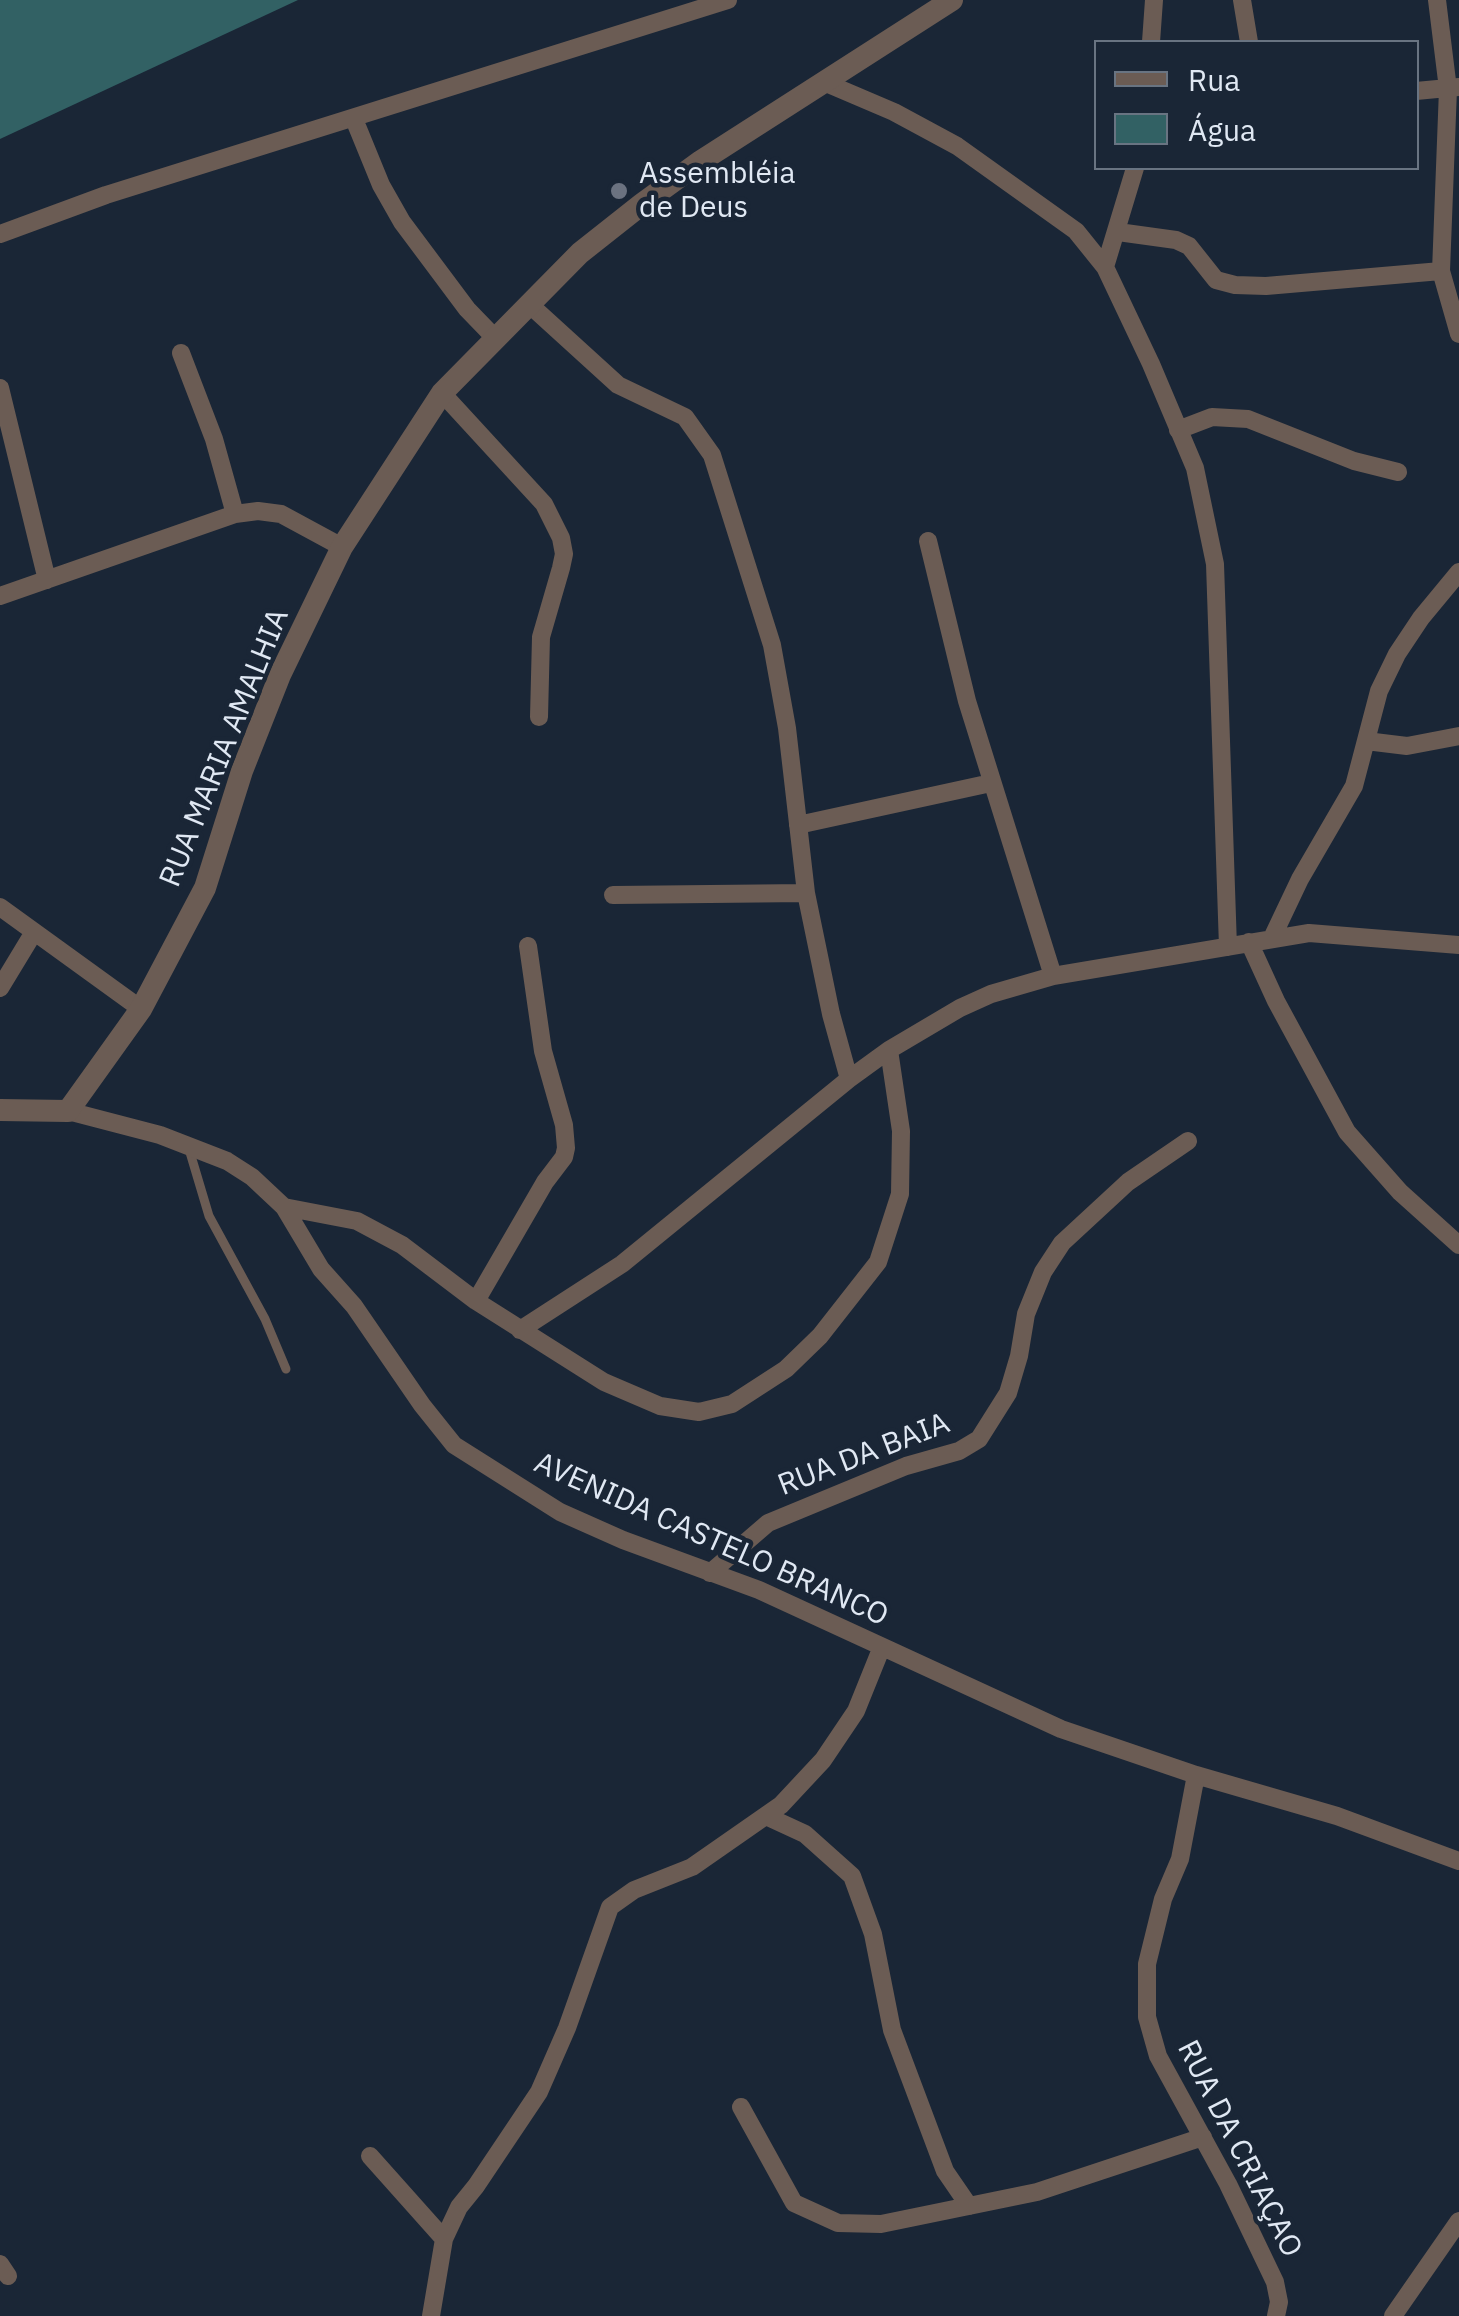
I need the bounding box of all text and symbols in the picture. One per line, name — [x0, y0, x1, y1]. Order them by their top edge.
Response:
legend — [1094, 40, 1419, 170]
text: Rua — [1188, 60, 1240, 99]
text: Água — [1188, 110, 1256, 149]
place label: Assembléia de Deus — [639, 156, 795, 226]
marker: Assembléia de Deus — [608, 180, 630, 202]
street label: RUA MARIA AMALHIA — [153, 604, 297, 892]
street label: RUA DA BAIA — [773, 1406, 955, 1504]
street label: AVENIDA CASTELO BRANCO — [528, 1446, 894, 1634]
street label: RUA DA CRIAÇAO — [1169, 2035, 1309, 2263]

